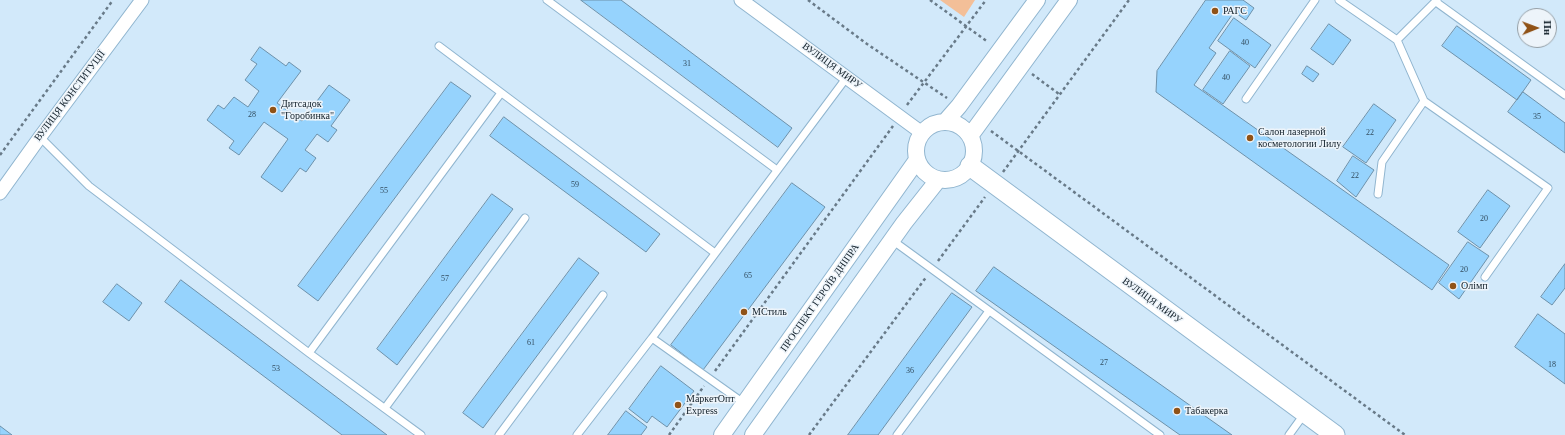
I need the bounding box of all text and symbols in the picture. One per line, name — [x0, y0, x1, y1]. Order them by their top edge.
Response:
place label: РАГС — [1223, 5, 1247, 17]
marker: РАГС — [1210, 6, 1220, 16]
north arrow — [1517, 8, 1557, 48]
text: Пн — [1542, 20, 1554, 35]
house number: 40 — [1241, 38, 1249, 48]
street label: ВУЛИЦЯ МИРУ — [800, 40, 864, 92]
street label: ВУЛИЦЯ КОНСТИТУЦІЇ — [32, 48, 108, 144]
house number: 31 — [683, 59, 691, 69]
house number: 40 — [1222, 73, 1230, 83]
place label: Дитсадок "Горобинка" — [281, 98, 334, 122]
marker: Дитсадок "Горобинка" — [268, 105, 278, 115]
house number: 28 — [248, 110, 256, 120]
house number: 35 — [1533, 112, 1541, 122]
place label: Салон лазерной косметологии Лилу — [1258, 126, 1341, 150]
house number: 22 — [1366, 128, 1374, 138]
marker: Салон лазерной косметологии Лилу — [1245, 133, 1255, 143]
house number: 22 — [1351, 171, 1359, 181]
house number: 59 — [571, 180, 579, 190]
house number: 55 — [380, 186, 388, 196]
house number: 20 — [1480, 214, 1488, 224]
street label: ПРОСПЕКТ ГЕРОЇВ ДНІПРА — [778, 242, 862, 354]
house number: 20 — [1460, 265, 1468, 275]
house number: 65 — [744, 271, 752, 281]
house number: 57 — [441, 274, 449, 284]
street label: ВУЛИЦЯ МИРУ — [1120, 275, 1184, 327]
place label: Олімп — [1461, 280, 1488, 292]
marker: Олімп — [1448, 281, 1458, 291]
place label: МСтиль — [752, 306, 787, 318]
marker: МСтиль — [739, 307, 749, 317]
house number: 61 — [527, 338, 535, 348]
house number: 27 — [1100, 358, 1108, 368]
house number: 18 — [1548, 360, 1556, 370]
house number: 53 — [272, 364, 280, 374]
house number: 36 — [906, 366, 914, 376]
place label: МаркетОпт Express — [686, 393, 735, 416]
marker: МаркетОпт Express — [673, 400, 683, 410]
place label: Табакерка — [1185, 405, 1228, 417]
marker: Табакерка — [1172, 406, 1182, 416]

